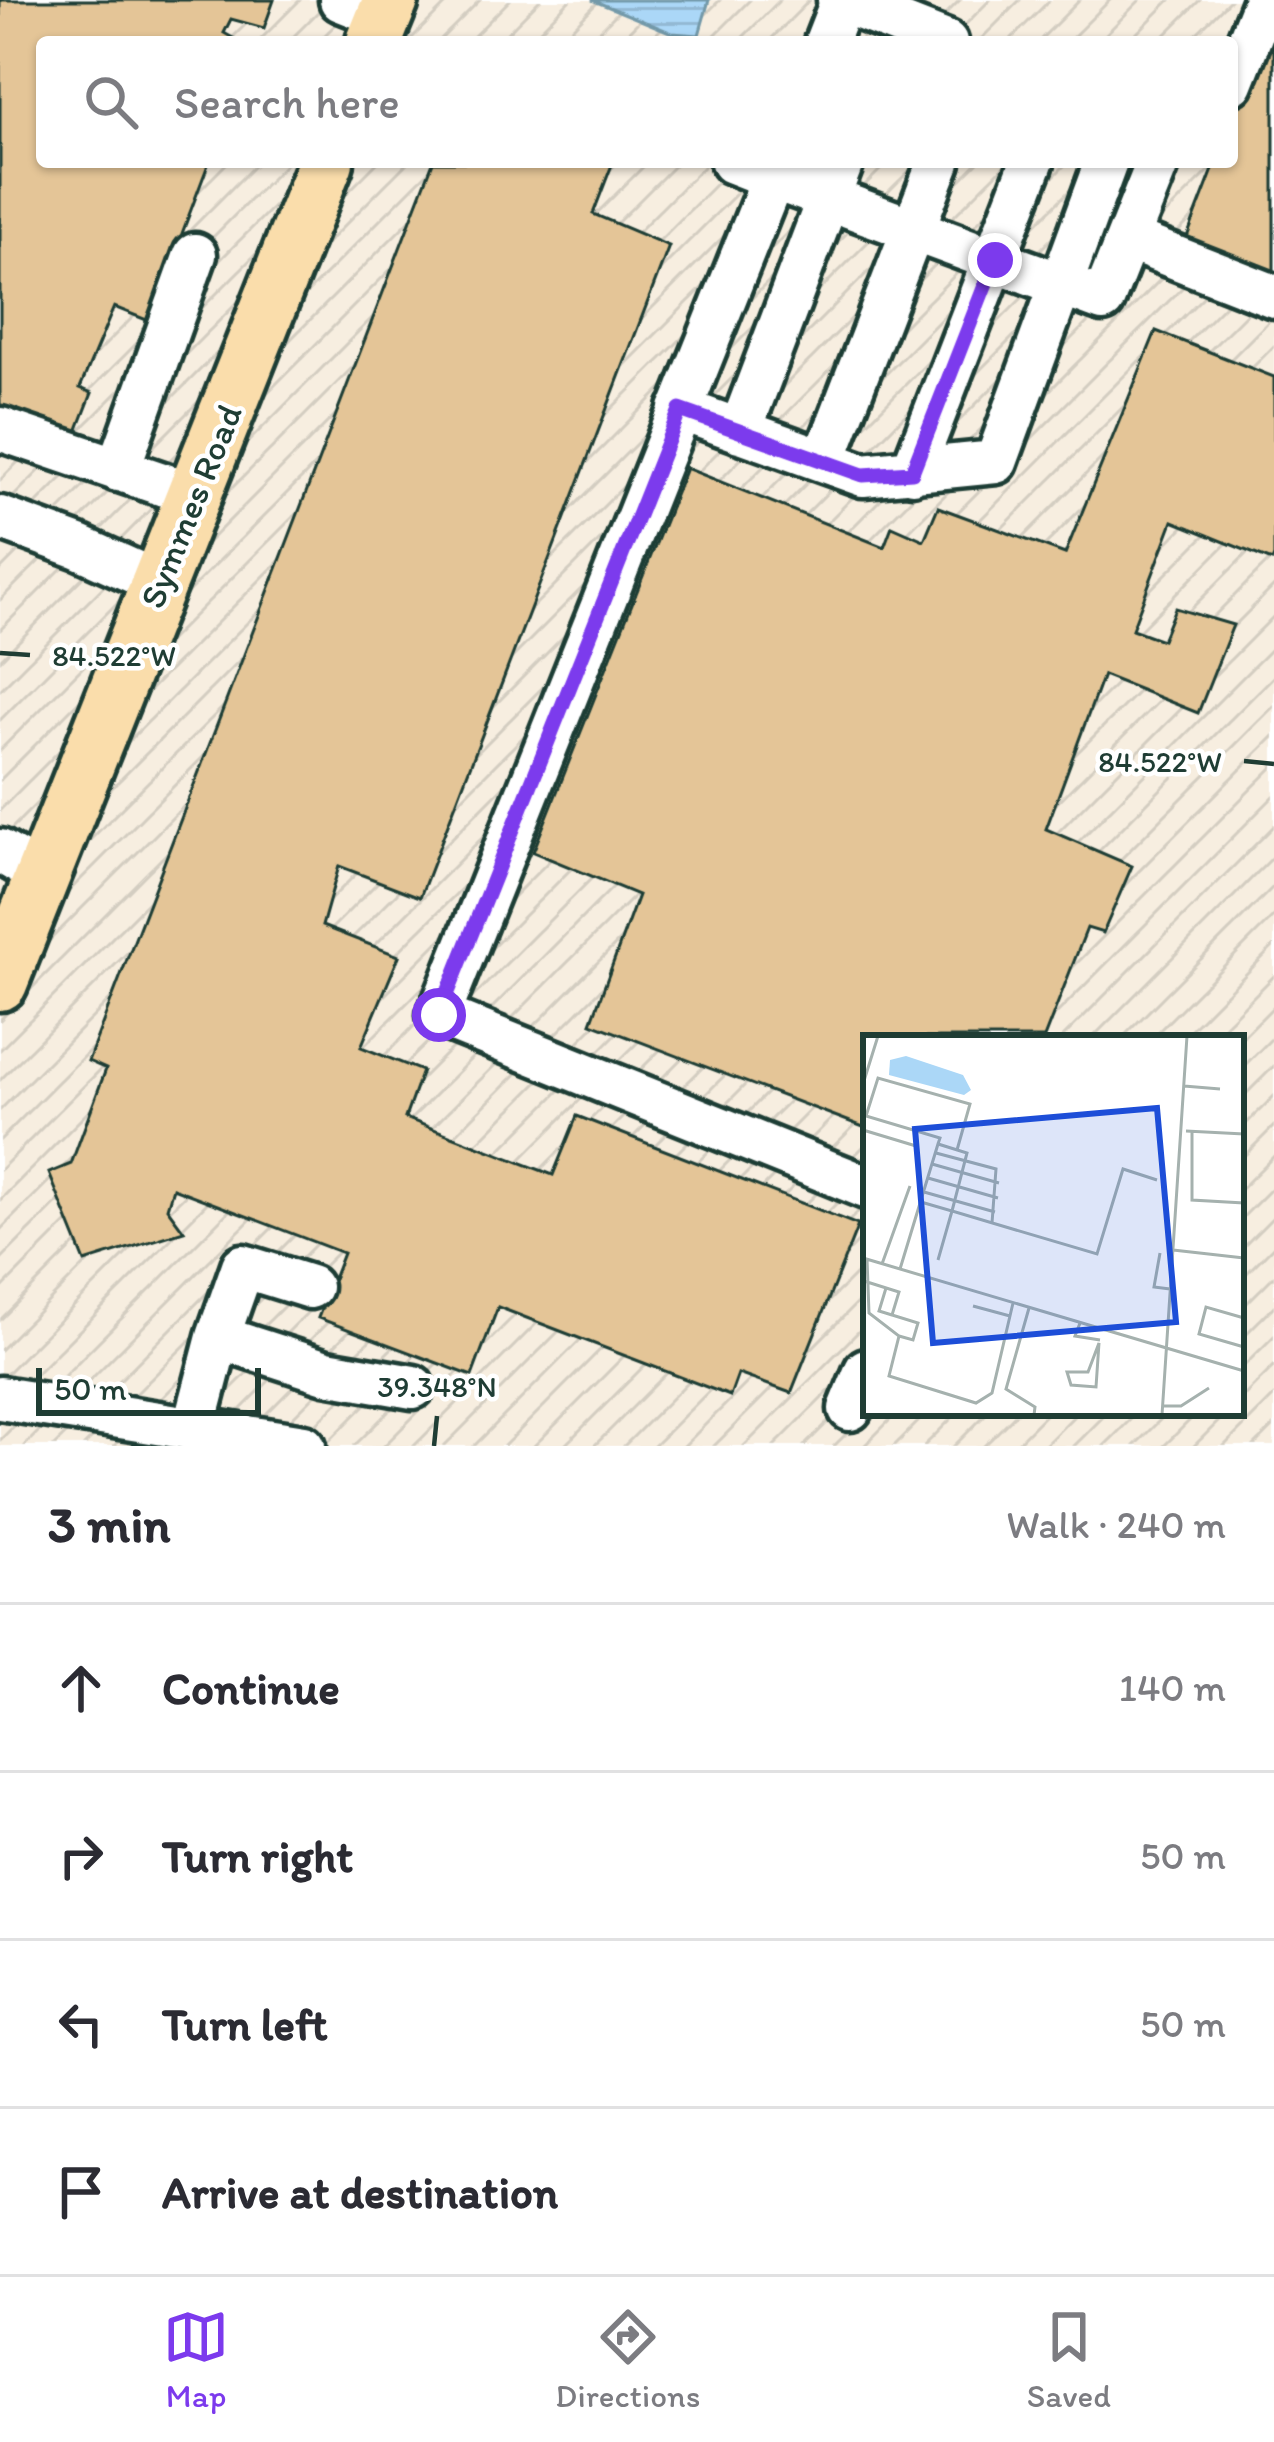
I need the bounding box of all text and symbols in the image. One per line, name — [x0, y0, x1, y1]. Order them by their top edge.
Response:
search box — [36, 36, 1238, 168]
icon: search — [78, 69, 144, 135]
text: Search here — [174, 75, 400, 129]
route end — [968, 233, 1022, 287]
street label: Symmes Road — [130, 398, 251, 614]
text: 84.522°W — [52, 637, 176, 674]
text: 84.522°W — [1098, 743, 1222, 780]
route start — [412, 988, 466, 1042]
inset map — [863, 1035, 1244, 1416]
scale bar — [36, 1362, 261, 1415]
text: 39.348°N — [377, 1368, 497, 1405]
text: 50 m — [54, 1369, 127, 1408]
text: 3 min — [48, 1494, 170, 1555]
text: Walk · 240 m — [1006, 1501, 1226, 1548]
icon: ahead — [48, 1655, 114, 1721]
text: Continue — [162, 1661, 340, 1715]
text: 140 m — [1119, 1664, 1226, 1711]
icon: right — [48, 1823, 114, 1889]
text: Turn right — [162, 1829, 353, 1883]
text: 50 m — [1140, 1832, 1226, 1879]
icon: left — [48, 1991, 114, 2057]
text: Turn left — [162, 1997, 328, 2051]
text: 50 m — [1140, 2000, 1226, 2047]
icon: arrive — [48, 2159, 114, 2225]
text: Arrive at destination — [162, 2165, 558, 2219]
tab: Map — [163, 2304, 229, 2415]
tab: Directions — [555, 2304, 700, 2415]
tab: Saved — [1027, 2304, 1111, 2415]

